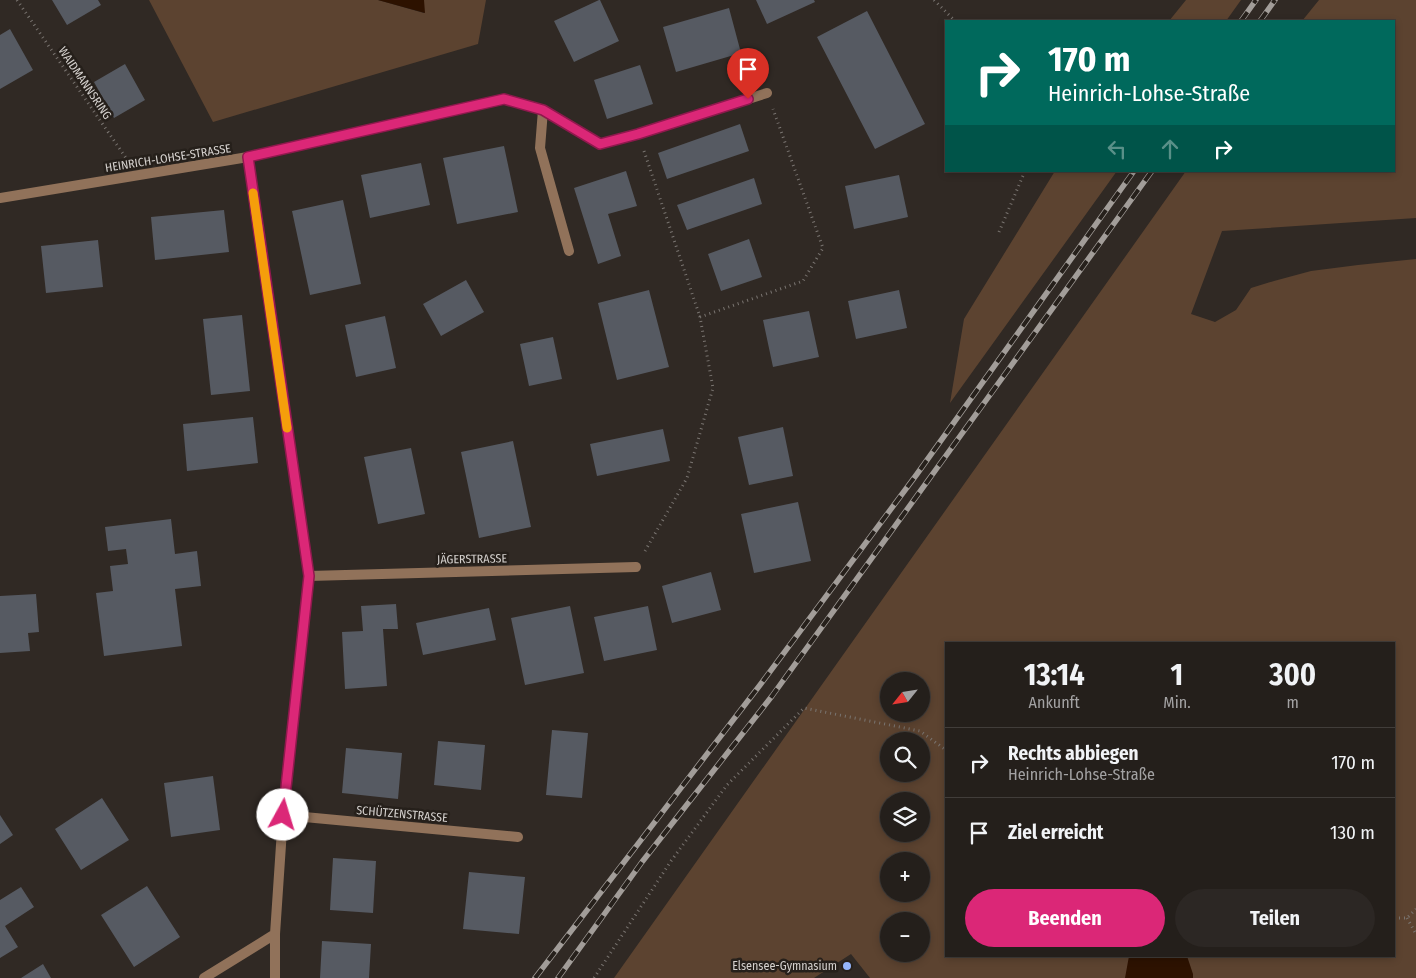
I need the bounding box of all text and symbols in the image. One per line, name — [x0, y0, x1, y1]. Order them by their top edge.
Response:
text: 170 m — [1048, 38, 1131, 80]
icon: right — [965, 40, 1030, 105]
street label: WAIDMANNSRING — [56, 44, 115, 122]
pin — [727, 48, 769, 99]
icon: arrive — [734, 55, 762, 83]
text: Heinrich-Lohse-Straße — [1048, 80, 1250, 107]
icon: left — [1103, 135, 1131, 163]
icon: ahead — [1156, 135, 1184, 163]
icon: right — [1209, 135, 1237, 163]
street label: HEINRICH-LOHSE-STRASSE — [104, 141, 232, 175]
street label: JÄGERSTRASSE — [437, 550, 507, 567]
text: 13:14 — [1024, 657, 1085, 693]
text: 1 — [1171, 657, 1183, 693]
text: 300 — [1269, 657, 1316, 693]
north arrow — [880, 672, 930, 722]
map controls — [880, 672, 930, 962]
text: Ankunft — [1029, 693, 1080, 712]
text: Min. — [1163, 693, 1191, 712]
text: m — [1287, 693, 1299, 712]
button: search — [880, 732, 930, 782]
text: Rechts abbiegen — [1008, 742, 1138, 765]
icon: right — [965, 749, 993, 777]
text: 170 m — [1331, 751, 1375, 774]
text: Heinrich-Lohse-Straße — [1008, 765, 1155, 784]
position arrow — [256, 788, 308, 840]
button: layers — [880, 792, 930, 842]
street label: SCHÜTZENSTRASSE — [356, 801, 449, 825]
icon: arrive — [965, 819, 993, 847]
text: Ziel erreicht — [1008, 821, 1104, 844]
text: 130 m — [1330, 821, 1375, 844]
button: + — [880, 852, 930, 902]
button: Beenden — [965, 889, 1165, 947]
button: Teilen — [1175, 889, 1375, 947]
button: − — [880, 912, 930, 962]
place label: Elsensee-Gymnasium — [732, 959, 837, 973]
marker: Elsensee-Gymnasium — [841, 960, 853, 972]

